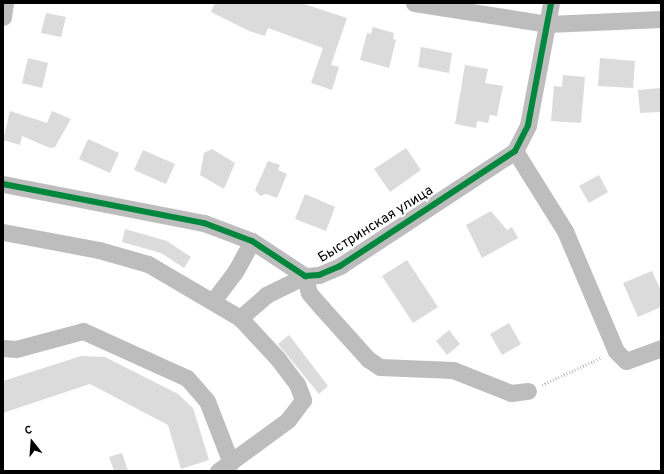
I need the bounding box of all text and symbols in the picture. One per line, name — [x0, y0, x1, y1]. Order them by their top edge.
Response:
street label: Быстринская улица — [315, 183, 437, 267]
north arrow — [12, 422, 52, 462]
text: С — [23, 423, 34, 438]

